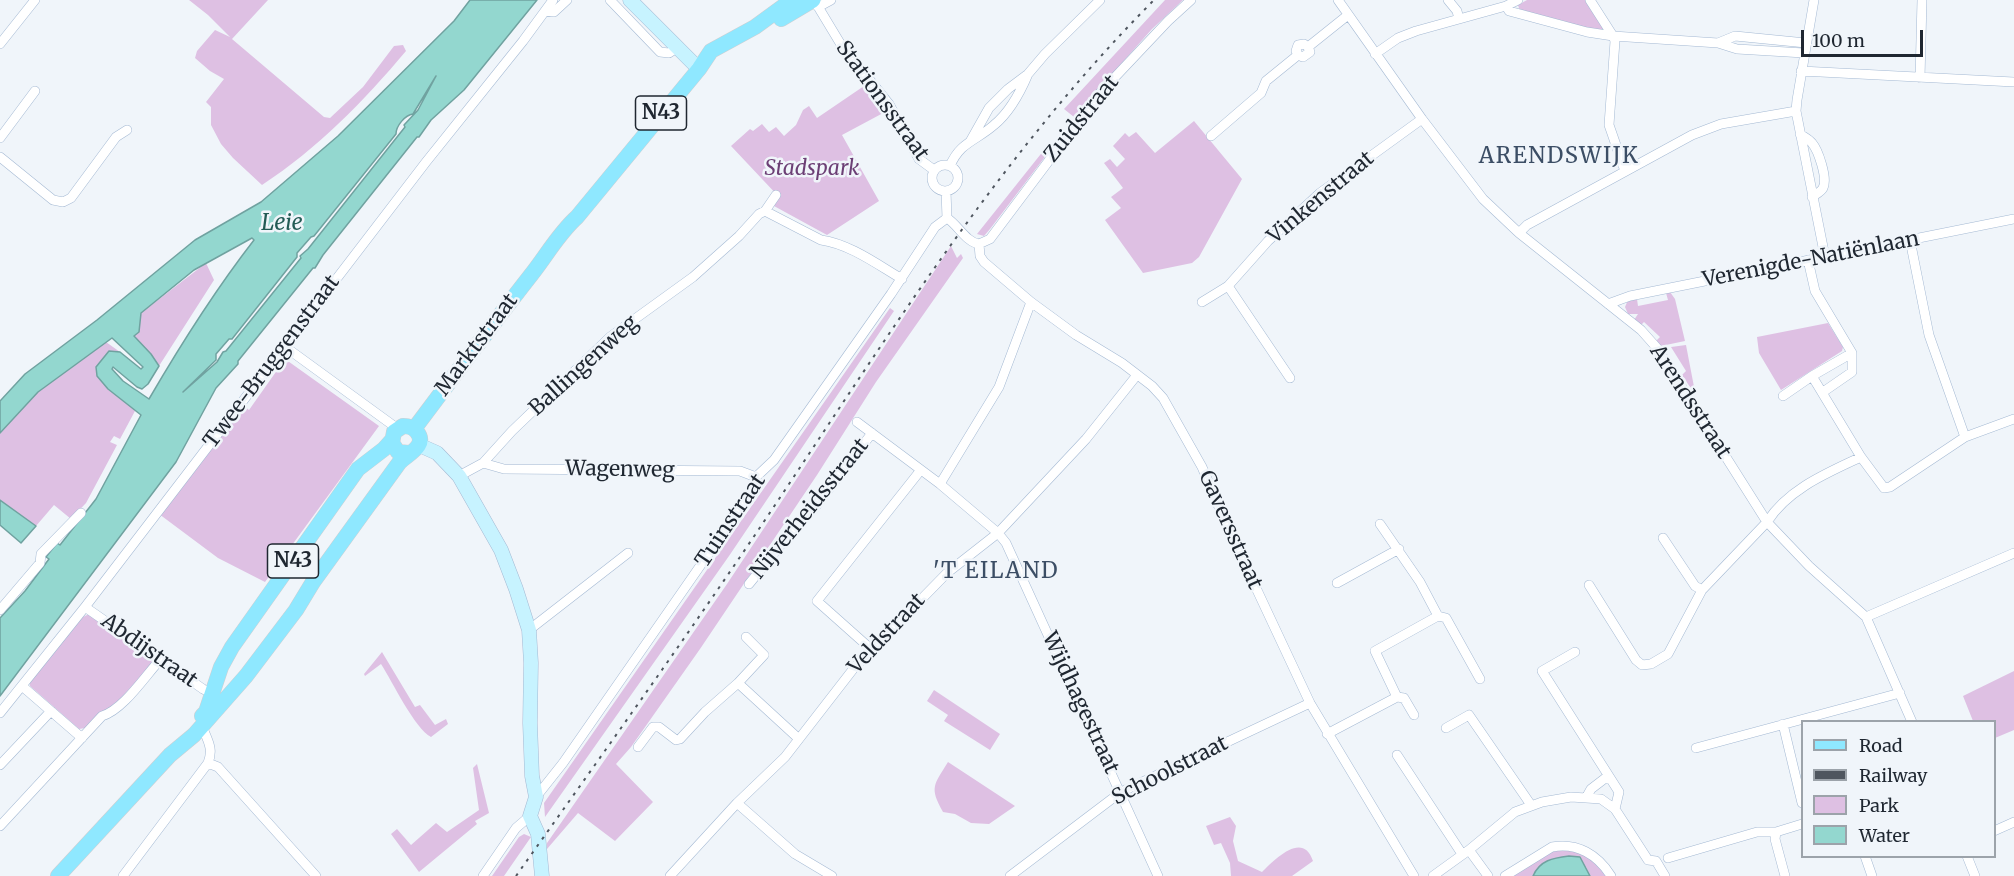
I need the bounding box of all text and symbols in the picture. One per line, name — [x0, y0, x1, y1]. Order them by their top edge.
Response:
scale bar — [1804, 18, 1926, 56]
text: 100 m — [1812, 29, 1865, 52]
street label: Stationsstraat — [830, 36, 934, 166]
street label: Zuidstraat — [1039, 71, 1125, 167]
road number: N43 — [636, 96, 686, 130]
district label: ARENDSWIJK — [1479, 144, 1639, 170]
street label: Vinkenstraat — [1263, 146, 1379, 250]
park label: Stadspark — [765, 156, 859, 182]
water label: Leie — [261, 211, 303, 237]
street label: Verenigde-Natiënlaan — [1700, 227, 1922, 293]
street label: Twee-Bruggenstraat — [199, 271, 345, 453]
street label: Marktstraat — [430, 289, 524, 401]
street label: Ballingenweg — [524, 311, 644, 421]
street label: Arendsstraat — [1644, 341, 1736, 463]
street label: Nijverheidsstraat — [746, 434, 874, 584]
street label: Wagenweg — [565, 456, 675, 484]
street label: Gaversstraat — [1193, 467, 1267, 593]
street label: Tuinstraat — [691, 470, 771, 572]
road number: N43 — [268, 544, 318, 578]
district label: 'T EILAND — [933, 559, 1059, 585]
street label: Veldstraat — [843, 588, 931, 680]
street label: Abdijstraat — [96, 609, 202, 693]
street label: Wijdhagestraat — [1036, 628, 1124, 778]
legend — [1801, 720, 1996, 858]
street label: Schoolstraat — [1108, 731, 1232, 811]
text: Road — [1859, 734, 1903, 757]
text: Railway — [1859, 764, 1927, 787]
text: Park — [1859, 794, 1899, 817]
text: Water — [1859, 824, 1910, 847]

